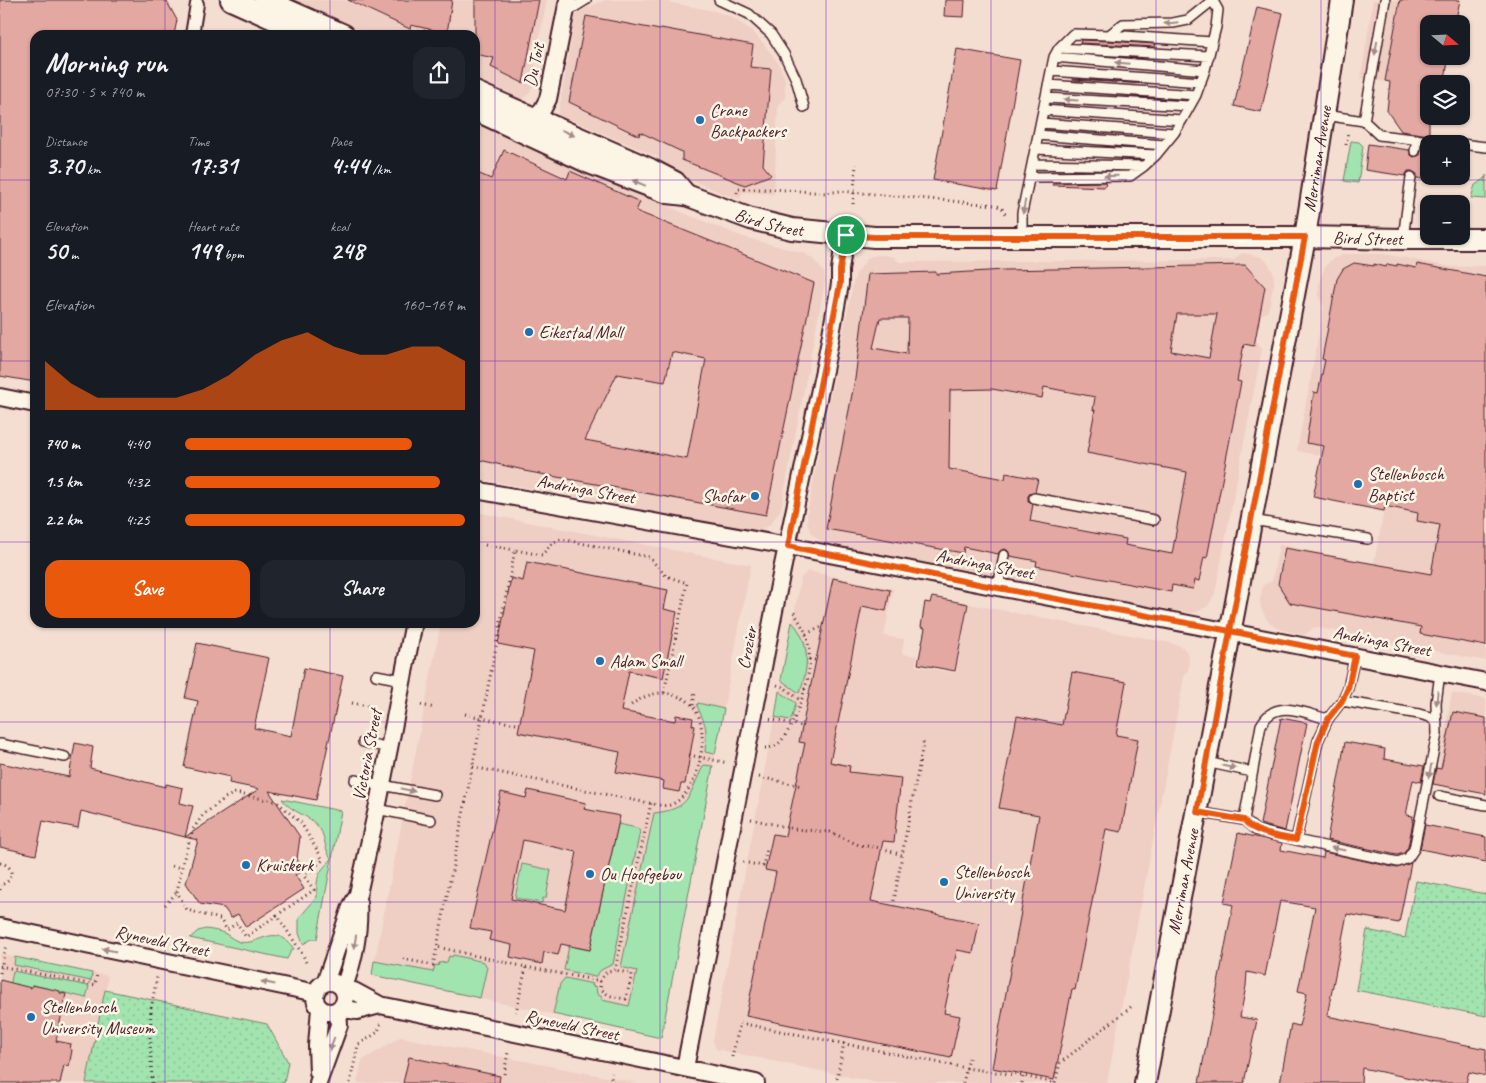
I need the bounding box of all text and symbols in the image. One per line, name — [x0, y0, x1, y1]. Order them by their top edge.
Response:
north arrow — [1420, 15, 1470, 65]
map controls — [1420, 15, 1470, 245]
one-way arrow — [1162, 19, 1178, 27]
street label: Du Toit — [519, 39, 550, 89]
one-way arrow — [1372, 40, 1380, 56]
text: Morning run — [45, 45, 167, 80]
button: share — [413, 47, 465, 99]
one-way arrow — [1113, 58, 1129, 66]
button: layers — [1420, 75, 1470, 125]
text: 07:30 · 5 × 740 m — [45, 82, 144, 102]
one-way arrow — [1062, 95, 1078, 103]
place label: Crane Backpackers — [710, 99, 787, 142]
street label: Merriman Avenue — [1298, 103, 1336, 213]
marker: Crane Backpackers — [694, 114, 706, 126]
one-way arrow — [561, 130, 575, 138]
text: Distance — [45, 133, 87, 150]
text: Time — [188, 133, 209, 150]
text: Pace — [330, 133, 352, 150]
button: + — [1420, 135, 1470, 185]
text: 3.70 — [45, 150, 84, 182]
text: 17:31 — [188, 150, 238, 182]
text: 4:44 — [330, 150, 369, 182]
text: km — [84, 161, 101, 178]
text: /km — [369, 161, 391, 178]
one-way arrow — [1103, 173, 1119, 181]
one-way arrow — [631, 178, 646, 186]
button: − — [1420, 195, 1470, 245]
one-way arrow — [1019, 200, 1027, 216]
street label: Bird Street — [732, 203, 806, 241]
pin — [825, 214, 867, 256]
text: Elevation — [45, 218, 88, 235]
text: Heart rate — [188, 218, 239, 235]
text: kcal — [330, 218, 349, 235]
icon: arrive — [832, 221, 860, 249]
street label: Bird Street — [1333, 227, 1405, 250]
text: 50 — [45, 235, 67, 267]
text: 149 — [188, 235, 221, 267]
text: 248 — [330, 235, 364, 267]
text: m — [67, 246, 78, 263]
text: bpm — [221, 246, 244, 263]
text: Elevation — [45, 295, 94, 315]
text: 160–169 m — [402, 295, 465, 315]
place label: Eikestad Mall — [539, 321, 625, 343]
marker: Eikestad Mall — [523, 326, 535, 338]
text: 740 m — [45, 434, 80, 454]
text: 4:40 — [125, 434, 150, 454]
place label: Stellenbosch Baptist — [1368, 463, 1445, 506]
street label: Andringa Street — [535, 470, 639, 509]
text: 1.5 km — [45, 472, 82, 492]
text: 4:32 — [125, 472, 150, 492]
marker: Stellenbosch Baptist — [1352, 478, 1364, 490]
place label: Shofar — [702, 485, 747, 507]
marker: Shofar — [749, 490, 761, 502]
text: 2.2 km — [45, 510, 82, 530]
text: 4:25 — [125, 510, 150, 530]
street label: Andringa Street — [934, 544, 1038, 585]
button: Save — [45, 560, 250, 618]
button: Share — [260, 560, 465, 618]
street label: Andringa Street — [1331, 621, 1435, 662]
street label: Crozier — [732, 623, 762, 671]
place label: Adam Small — [610, 650, 684, 672]
marker: Adam Small — [594, 655, 606, 667]
one-way arrow — [1433, 690, 1441, 706]
street label: Victoria Street — [347, 705, 387, 802]
one-way arrow — [1222, 763, 1237, 771]
one-way arrow — [1425, 764, 1433, 780]
one-way arrow — [401, 786, 416, 794]
street label: Merriman Avenue — [1162, 826, 1204, 936]
one-way arrow — [1330, 845, 1346, 853]
place label: Kruiskerk — [256, 854, 315, 876]
marker: Kruiskerk — [240, 859, 252, 871]
place label: Stellenbosch University — [954, 861, 1031, 904]
place label: Ou Hoofgebou — [600, 863, 682, 885]
marker: Ou Hoofgebou — [584, 868, 596, 880]
marker: Stellenbosch University — [938, 876, 950, 888]
street label: Ryneveld Street — [113, 920, 213, 962]
one-way arrow — [351, 935, 359, 951]
one-way arrow — [101, 946, 116, 954]
one-way arrow — [260, 979, 276, 987]
place label: Stellenbosch University Museum — [41, 996, 155, 1039]
street label: Ryneveld Street — [523, 1004, 623, 1046]
marker: Stellenbosch University Museum — [25, 1011, 37, 1023]
one-way arrow — [328, 1036, 335, 1051]

